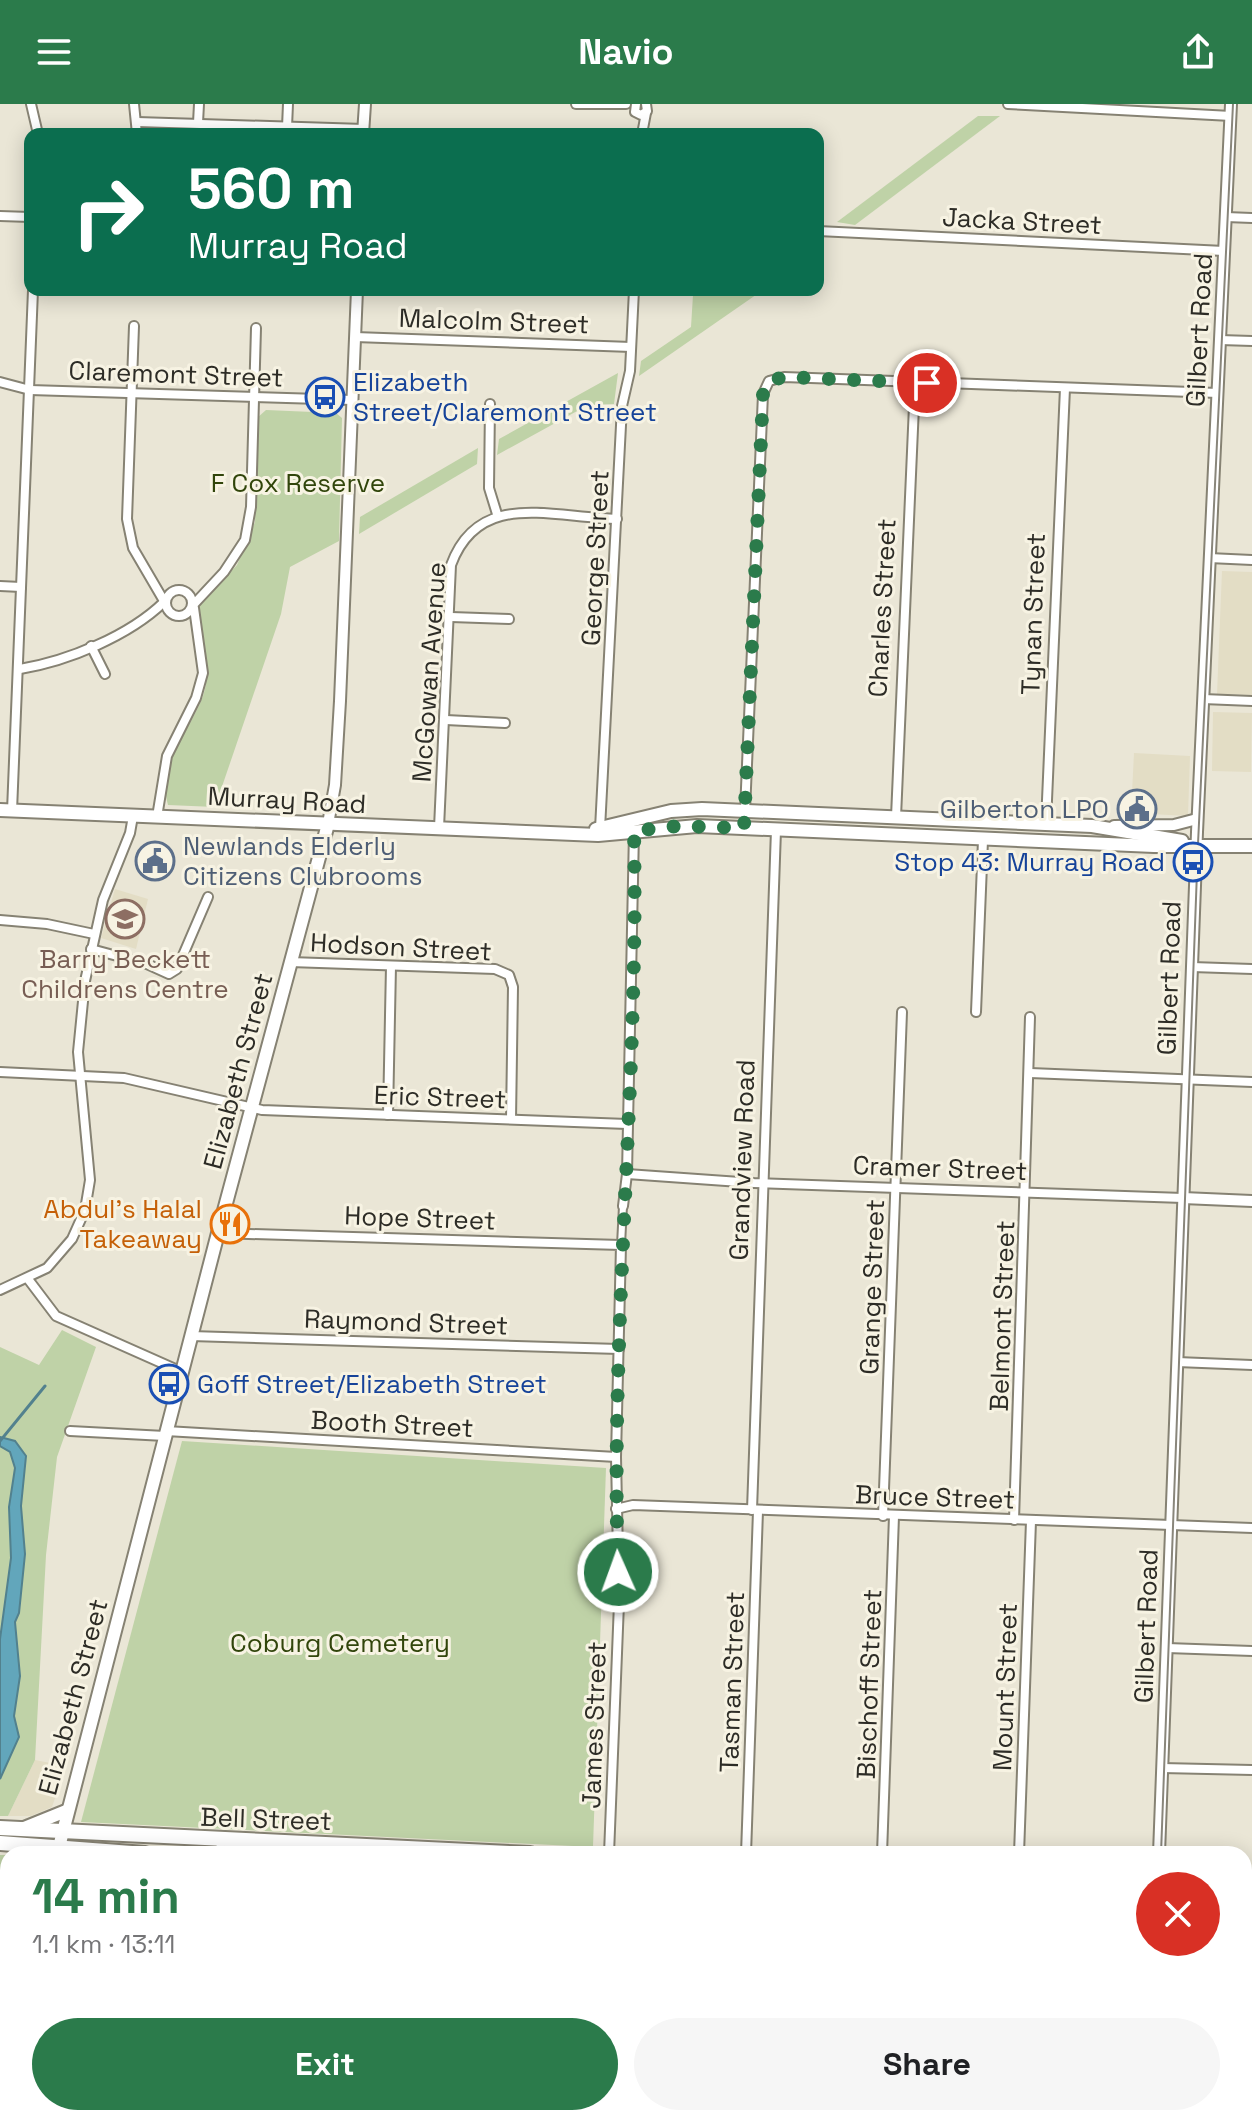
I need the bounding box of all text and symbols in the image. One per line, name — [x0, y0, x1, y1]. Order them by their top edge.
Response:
text: Navio — [578, 29, 674, 75]
icon: menu — [32, 30, 76, 74]
icon: share — [1176, 30, 1220, 74]
text: 560 m — [188, 153, 355, 224]
icon: right — [56, 160, 160, 264]
street label: Jacka Street — [941, 200, 1103, 242]
text: Murray Road — [188, 223, 408, 269]
street label: Gilbert Road — [1178, 252, 1220, 408]
street label: Malcolm Street — [398, 301, 590, 341]
pin — [893, 349, 961, 417]
street label: Claremont Street — [68, 353, 284, 395]
icon: arrive — [905, 361, 949, 405]
place label: Elizabeth Street/Claremont Street — [353, 365, 657, 429]
bus stop icon: Elizabeth Street/Claremont Street — [304, 376, 346, 418]
park label: F Cox Reserve — [211, 466, 385, 500]
street label: George Street — [573, 469, 617, 647]
street label: Charles Street — [860, 518, 904, 698]
street label: Tynan Street — [1013, 532, 1053, 696]
street label: McGowan Avenue — [404, 561, 454, 783]
street label: Murray Road — [207, 779, 367, 821]
public building icon: Gilberton LPO — [1116, 788, 1158, 830]
place label: Gilberton LPO — [940, 792, 1109, 826]
place label: Newlands Elderly Citizens Clubrooms — [183, 829, 422, 893]
public building icon: Newlands Elderly Citizens Clubrooms — [134, 840, 176, 882]
bus stop icon: Stop 43: Murray Road — [1172, 841, 1214, 883]
place label: Stop 43: Murray Road — [894, 845, 1165, 879]
school or university icon: Barry Beckett Childrens Centre — [104, 898, 146, 940]
street label: Gilbert Road — [1149, 900, 1189, 1056]
street label: Hodson Street — [309, 925, 493, 969]
place label: Barry Beckett Childrens Centre — [21, 942, 229, 1006]
street label: Elizabeth Street — [196, 969, 280, 1173]
street label: Grandview Road — [722, 1059, 762, 1261]
street label: Eric Street — [373, 1078, 507, 1116]
street label: Cramer Street — [852, 1148, 1028, 1188]
place label: Abdul's Halal Takeaway — [43, 1192, 202, 1256]
street label: Hope Street — [344, 1198, 496, 1238]
street label: Grange Street — [852, 1199, 892, 1375]
restaurant icon: Abdul's Halal Takeaway — [209, 1203, 251, 1245]
street label: Belmont Street — [982, 1220, 1022, 1412]
street label: Raymond Street — [303, 1301, 509, 1343]
bus stop icon: Goff Street/Elizabeth Street — [148, 1363, 190, 1405]
place label: Goff Street/Elizabeth Street — [197, 1367, 547, 1401]
street label: Booth Street — [310, 1403, 474, 1445]
street label: Bruce Street — [854, 1477, 1016, 1517]
position arrow — [576, 1530, 660, 1614]
street label: Gilbert Road — [1126, 1548, 1166, 1704]
street label: Bischoff Street — [849, 1588, 889, 1780]
street label: Tasman Street — [712, 1591, 752, 1773]
street label: Elizabeth Street — [31, 1595, 115, 1799]
street label: Mount Street — [985, 1602, 1025, 1772]
park label: Coburg Cemetery — [230, 1626, 450, 1660]
street label: James Street — [574, 1641, 614, 1809]
street label: Bell Street — [200, 1800, 332, 1838]
text: 14 min — [32, 1866, 180, 1927]
button: close — [1136, 1872, 1220, 1956]
text: 1.1 km · 13:11 — [32, 1927, 175, 1961]
button: Exit — [32, 2018, 618, 2110]
button: Share — [634, 2018, 1220, 2110]

